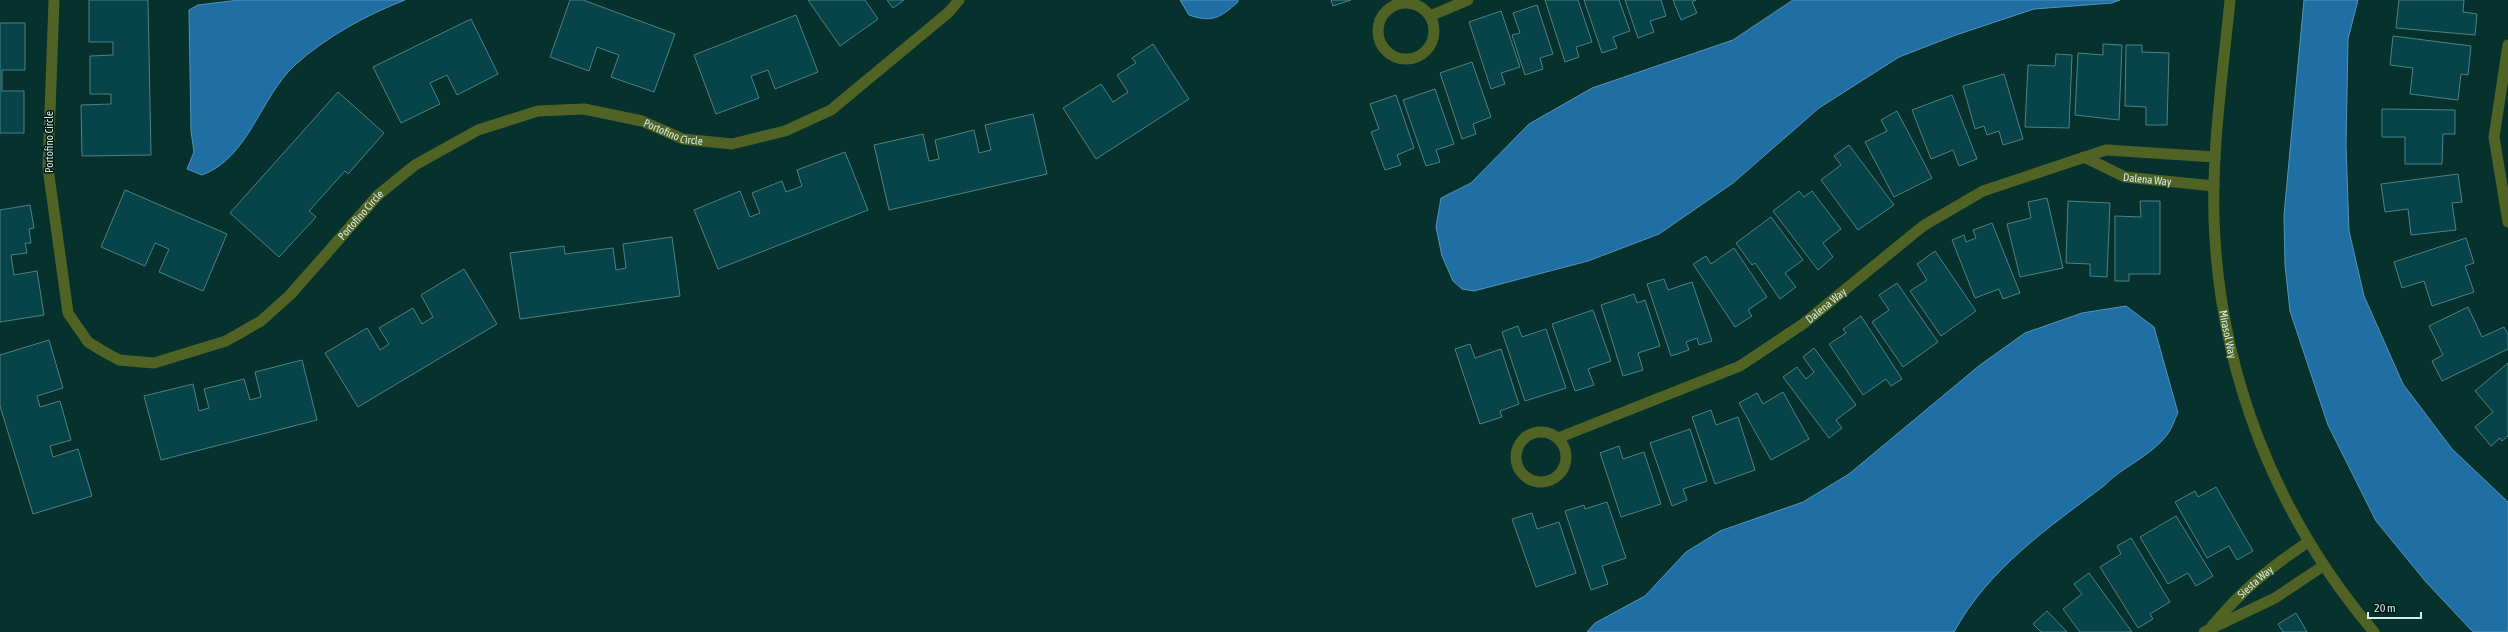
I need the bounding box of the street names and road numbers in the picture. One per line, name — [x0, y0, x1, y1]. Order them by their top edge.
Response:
street label: Portofino Circle — [43, 111, 55, 173]
street label: Portofino Circle — [642, 117, 703, 147]
street label: Dalena Way — [2123, 171, 2172, 188]
street label: Portofino Circle — [336, 187, 385, 242]
street label: Dalena Way — [1803, 285, 1849, 325]
street label: Mirasol Way — [2217, 309, 2239, 360]
street label: Siesta Way — [2235, 563, 2276, 600]

